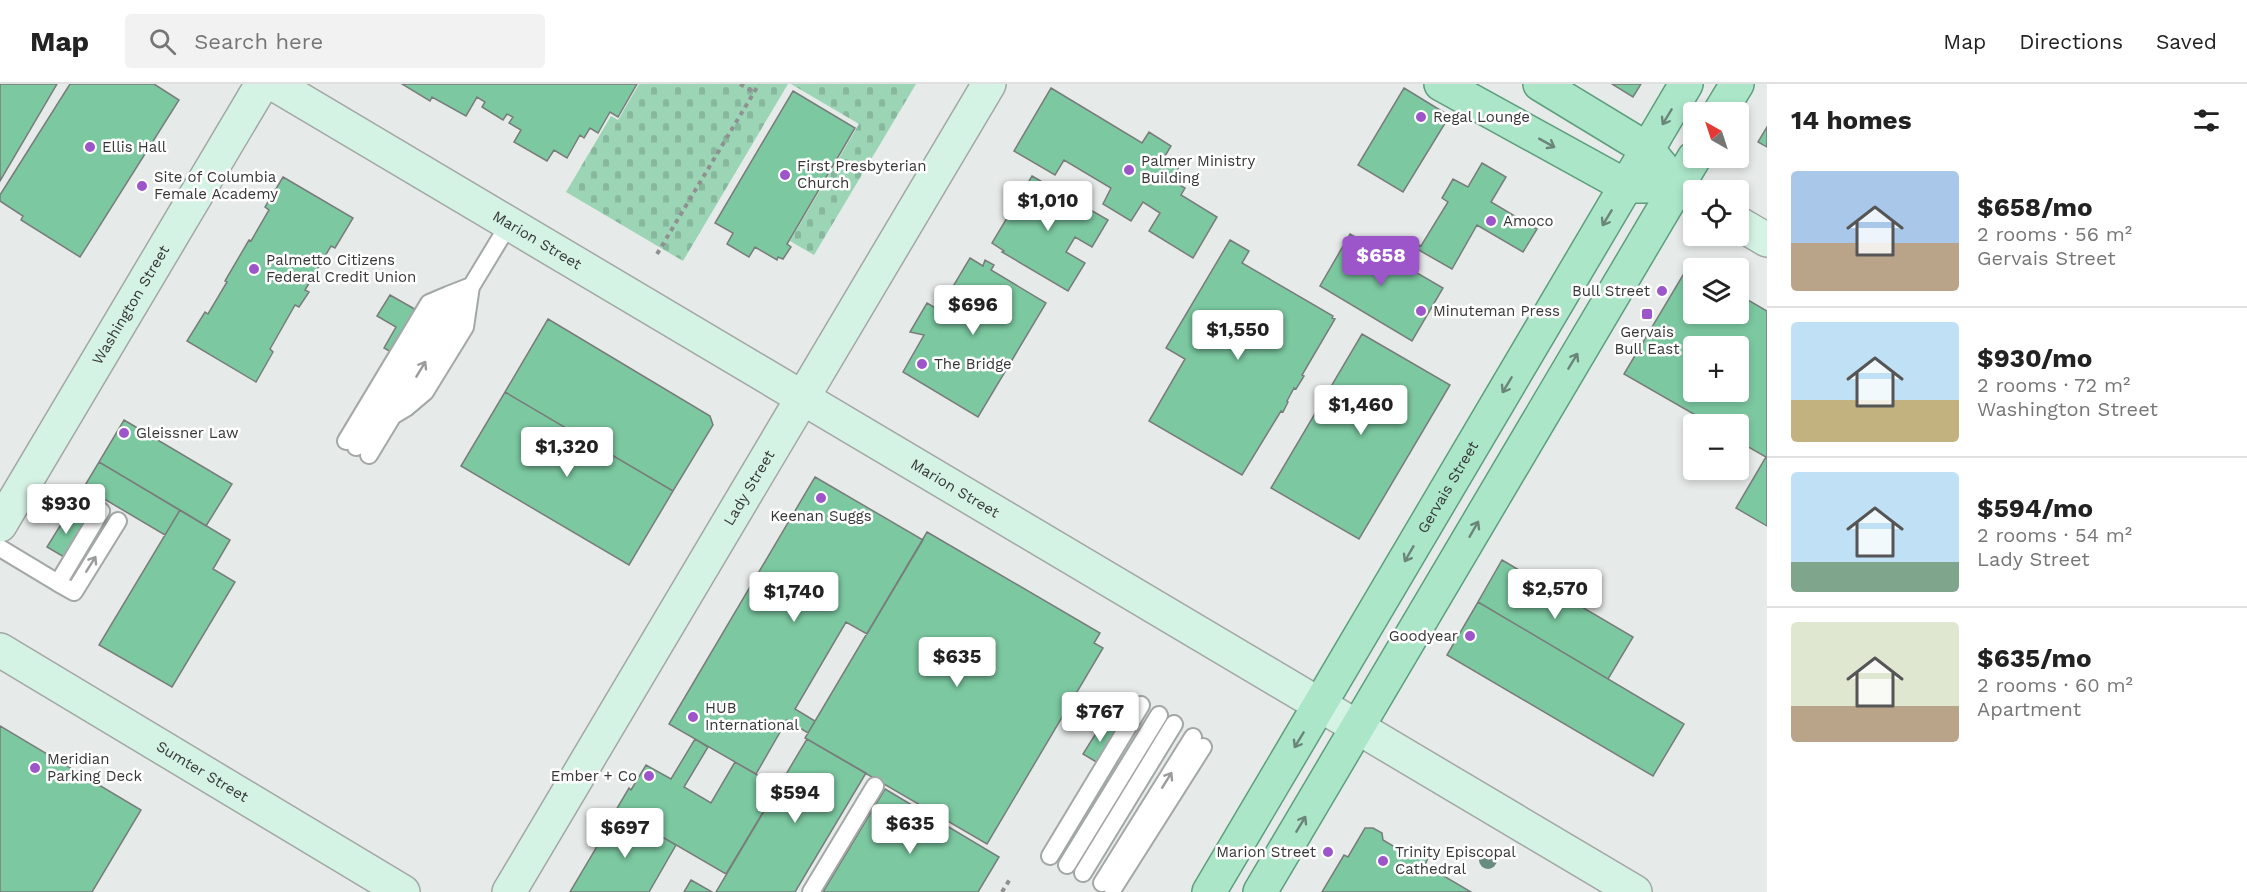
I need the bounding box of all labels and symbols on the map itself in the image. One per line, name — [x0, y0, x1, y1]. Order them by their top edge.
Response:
north arrow — [1683, 102, 1749, 168]
place label: Regal Lounge — [1433, 108, 1530, 126]
one-way arrow — [1660, 108, 1672, 125]
marker: Regal Lounge — [1414, 110, 1428, 124]
place label: Ellis Hall — [102, 138, 167, 156]
one-way arrow — [1537, 138, 1555, 149]
marker: Ellis Hall — [83, 140, 97, 154]
place label: Palmer Ministry Building — [1141, 152, 1255, 187]
place label: First Presbyterian Church — [797, 157, 927, 192]
marker: Palmer Ministry Building — [1122, 163, 1136, 177]
place label: Site of Columbia Female Academy — [154, 168, 278, 203]
marker: First Presbyterian Church — [778, 168, 792, 182]
marker: Site of Columbia Female Academy — [135, 179, 149, 193]
pin: $1,010 — [999, 181, 1097, 232]
street label: Marion Street — [490, 207, 585, 274]
one-way arrow — [1601, 209, 1613, 226]
place label: Amoco — [1503, 212, 1554, 230]
marker: Amoco — [1484, 214, 1498, 228]
pin: $658 — [1345, 236, 1417, 287]
street label: Washington Street — [88, 241, 174, 368]
place label: Palmetto Citizens Federal Credit Union — [266, 251, 416, 286]
marker: Palmetto Citizens Federal Credit Union — [247, 262, 261, 276]
place label: Bull Street — [1572, 282, 1651, 300]
marker: Bull Street — [1655, 284, 1669, 298]
pin: $696 — [937, 285, 1009, 336]
place label: Minuteman Press — [1433, 302, 1560, 320]
marker: Minuteman Press — [1414, 304, 1428, 318]
marker: Gervais Bull East — [1640, 307, 1654, 321]
pin: $1,550 — [1189, 310, 1287, 361]
place label: Gervais Bull East — [1614, 323, 1680, 358]
one-way arrow — [1568, 353, 1580, 370]
place label: The Bridge — [934, 355, 1012, 373]
marker: The Bridge — [915, 357, 929, 371]
one-way arrow — [415, 361, 427, 378]
one-way arrow — [1501, 376, 1513, 393]
pin: $1,460 — [1312, 385, 1410, 436]
place label: Gleissner Law — [136, 424, 239, 442]
marker: Gleissner Law — [117, 426, 131, 440]
pin: $1,320 — [518, 427, 616, 478]
street label: Gervais Street — [1414, 437, 1482, 537]
street label: Lady Street — [720, 446, 779, 529]
street label: Marion Street — [907, 455, 1003, 522]
pin: $930 — [30, 484, 102, 535]
marker: Keenan Suggs — [814, 491, 828, 505]
place label: Keenan Suggs — [770, 507, 872, 525]
one-way arrow — [1469, 521, 1481, 538]
one-way arrow — [1402, 545, 1414, 562]
one-way arrow — [85, 556, 97, 573]
pin: $2,570 — [1506, 569, 1604, 620]
pin: $1,740 — [745, 572, 843, 623]
place label: Goodyear — [1389, 627, 1458, 645]
marker: Goodyear — [1463, 629, 1477, 643]
pin: $635 — [921, 637, 993, 688]
pin: $767 — [1064, 692, 1136, 743]
place label: HUB International — [705, 699, 799, 734]
marker: HUB International — [686, 710, 700, 724]
one-way arrow — [1293, 731, 1305, 748]
street label: Sumter Street — [153, 737, 252, 806]
place label: Meridian Parking Deck — [47, 750, 143, 785]
marker: Meridian Parking Deck — [28, 761, 42, 775]
place label: Ember + Co — [551, 767, 637, 785]
marker: Ember + Co — [642, 769, 656, 783]
one-way arrow — [1161, 772, 1173, 789]
pin: $594 — [759, 773, 831, 824]
pin: $635 — [874, 804, 946, 855]
pin: $697 — [589, 808, 661, 859]
one-way arrow — [1295, 816, 1307, 833]
place label: Marion Street — [1216, 843, 1317, 861]
place label: Trinity Episcopal Cathedral — [1395, 843, 1516, 878]
marker: Marion Street — [1321, 845, 1335, 859]
marker: Trinity Episcopal Cathedral — [1376, 854, 1390, 868]

